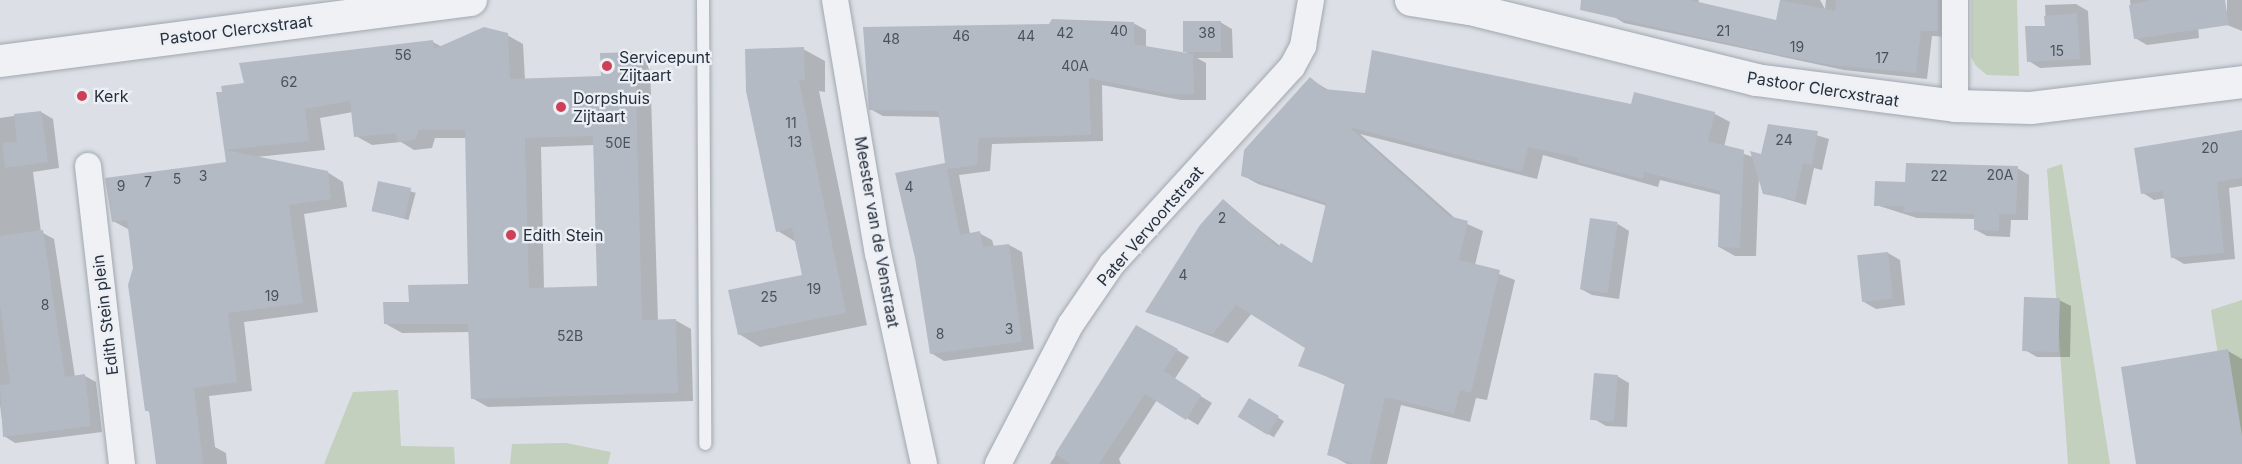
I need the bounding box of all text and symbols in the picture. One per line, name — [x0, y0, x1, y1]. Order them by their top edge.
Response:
street label: Pastoor Clercxstraat — [159, 11, 313, 49]
house number: 40 — [1110, 23, 1128, 39]
house number: 21 — [1716, 23, 1730, 39]
house number: 42 — [1056, 25, 1074, 41]
house number: 38 — [1198, 25, 1216, 41]
house number: 46 — [952, 28, 970, 44]
house number: 44 — [1017, 28, 1035, 44]
house number: 48 — [882, 31, 900, 47]
house number: 19 — [1790, 39, 1804, 55]
house number: 15 — [2050, 43, 2064, 59]
house number: 56 — [394, 47, 412, 63]
place label: Servicepunt Zijtaart — [619, 47, 710, 85]
house number: 17 — [1875, 50, 1889, 66]
house number: 40A — [1061, 58, 1089, 74]
marker: Servicepunt Zijtaart — [600, 59, 614, 73]
street label: Pastoor Clercxstraat — [1746, 68, 1900, 110]
house number: 62 — [280, 74, 298, 90]
place label: Kerk — [94, 86, 128, 106]
place label: Dorpshuis Zijtaart — [573, 88, 650, 126]
marker: Kerk — [75, 89, 89, 103]
marker: Dorpshuis Zijtaart — [554, 100, 568, 114]
house number: 11 — [785, 115, 797, 131]
house number: 24 — [1775, 132, 1793, 148]
house number: 13 — [788, 134, 802, 150]
house number: 50E — [605, 135, 631, 151]
street label: Meester van de Venstraat — [851, 135, 903, 329]
house number: 20 — [2201, 140, 2219, 156]
street label: Pater Vervoortstraat — [1093, 162, 1207, 290]
house number: 20A — [1986, 167, 2014, 183]
house number: 3 — [199, 168, 207, 184]
house number: 22 — [1930, 168, 1948, 184]
house number: 5 — [173, 171, 181, 187]
house number: 7 — [144, 174, 152, 190]
house number: 9 — [117, 178, 125, 194]
house number: 4 — [904, 179, 914, 195]
house number: 2 — [1218, 210, 1226, 226]
place label: Edith Stein — [523, 225, 603, 245]
marker: Edith Stein — [504, 228, 518, 242]
street label: Edith Stein plein — [88, 254, 122, 376]
house number: 4 — [1178, 267, 1188, 283]
house number: 19 — [807, 281, 821, 297]
house number: 19 — [265, 288, 279, 304]
house number: 25 — [760, 289, 778, 305]
house number: 8 — [41, 297, 49, 313]
house number: 3 — [1005, 321, 1013, 337]
house number: 8 — [936, 326, 944, 342]
house number: 52B — [557, 328, 583, 344]

